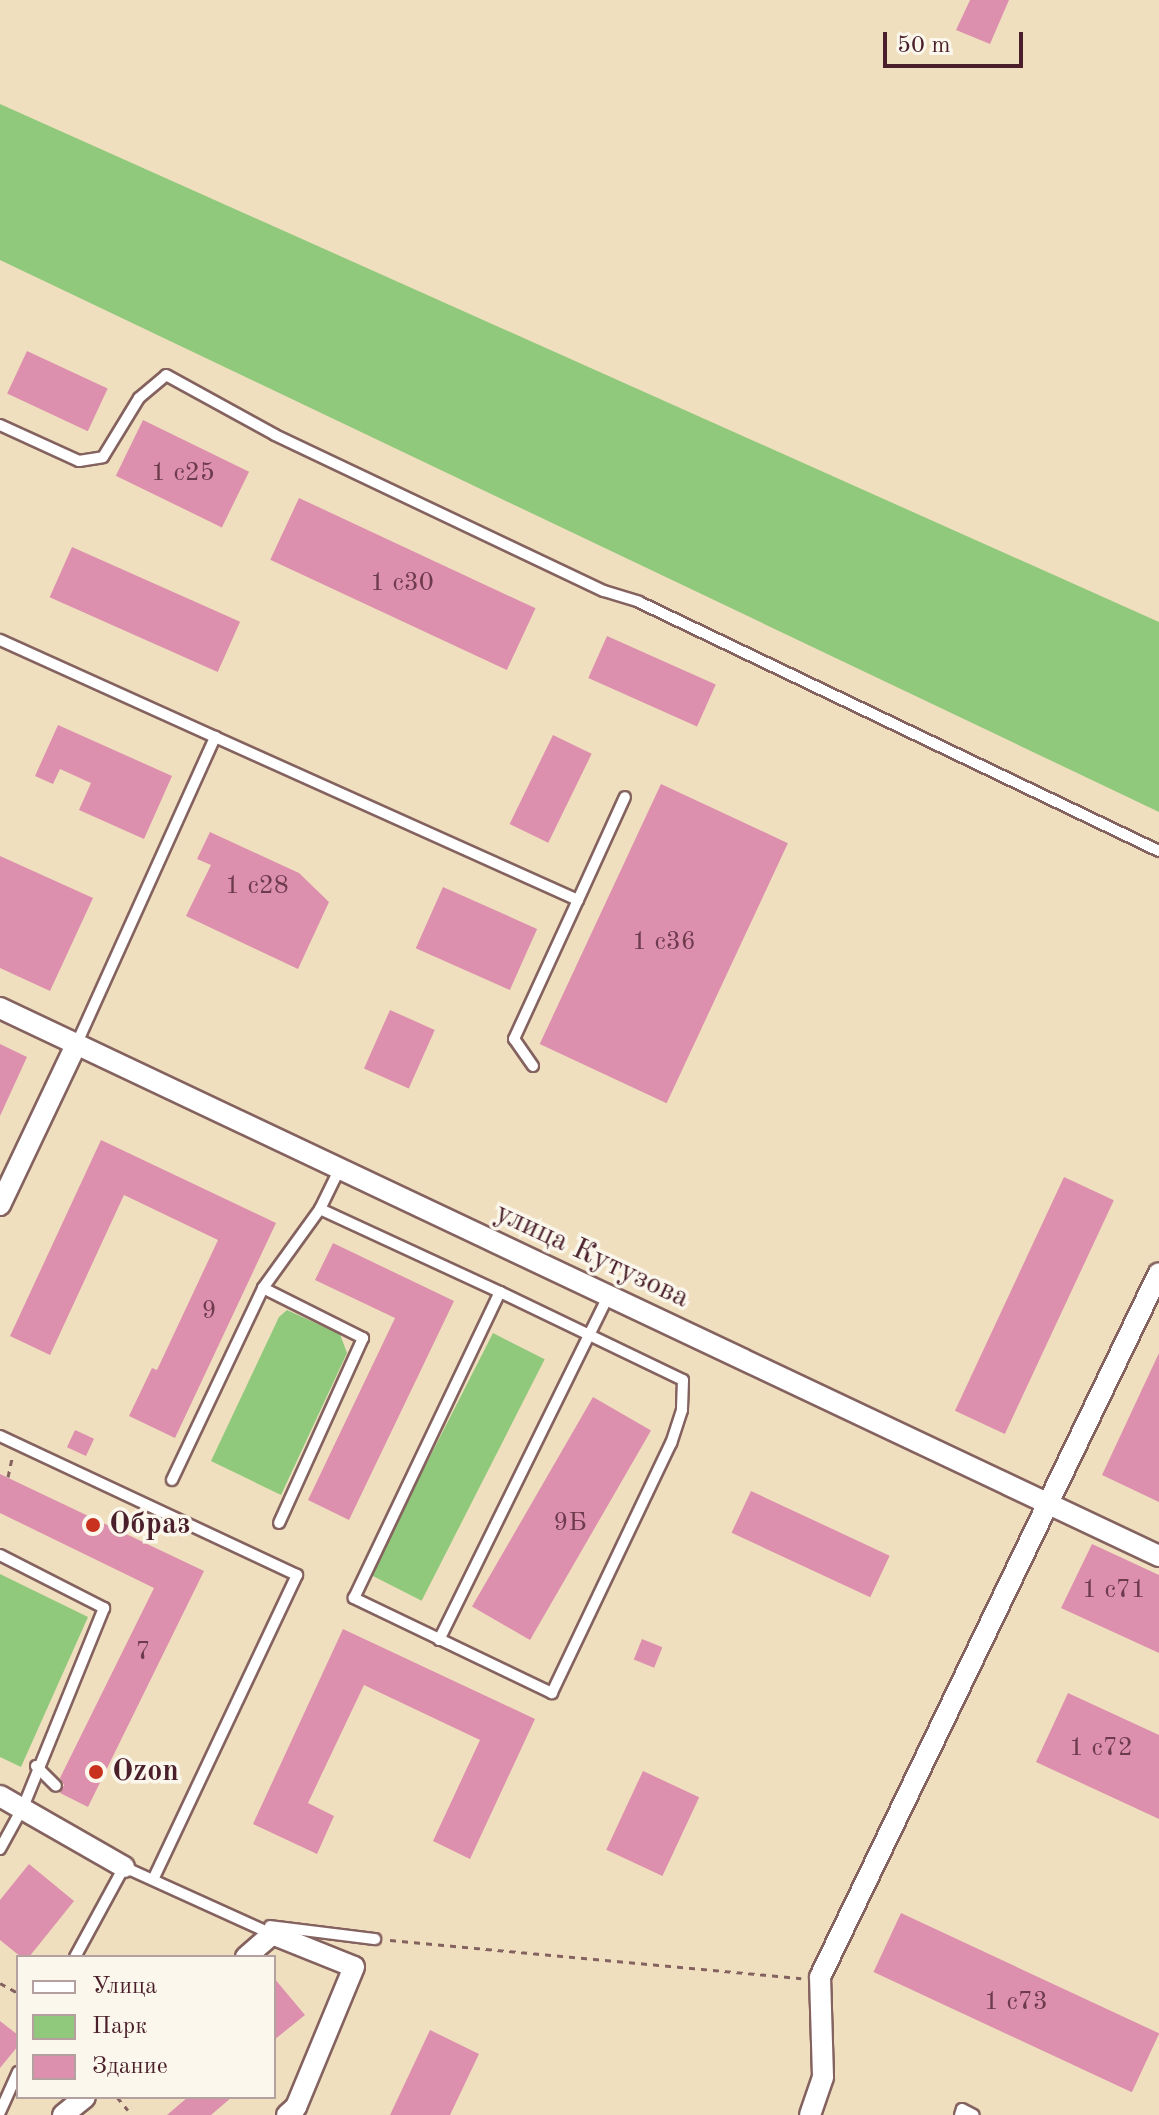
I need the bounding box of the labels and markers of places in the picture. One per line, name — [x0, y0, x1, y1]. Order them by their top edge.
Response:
place label: Образ — [109, 1507, 190, 1543]
marker: Образ — [84, 1516, 102, 1534]
place label: Ozon — [112, 1754, 179, 1790]
marker: Ozon — [87, 1763, 105, 1781]

